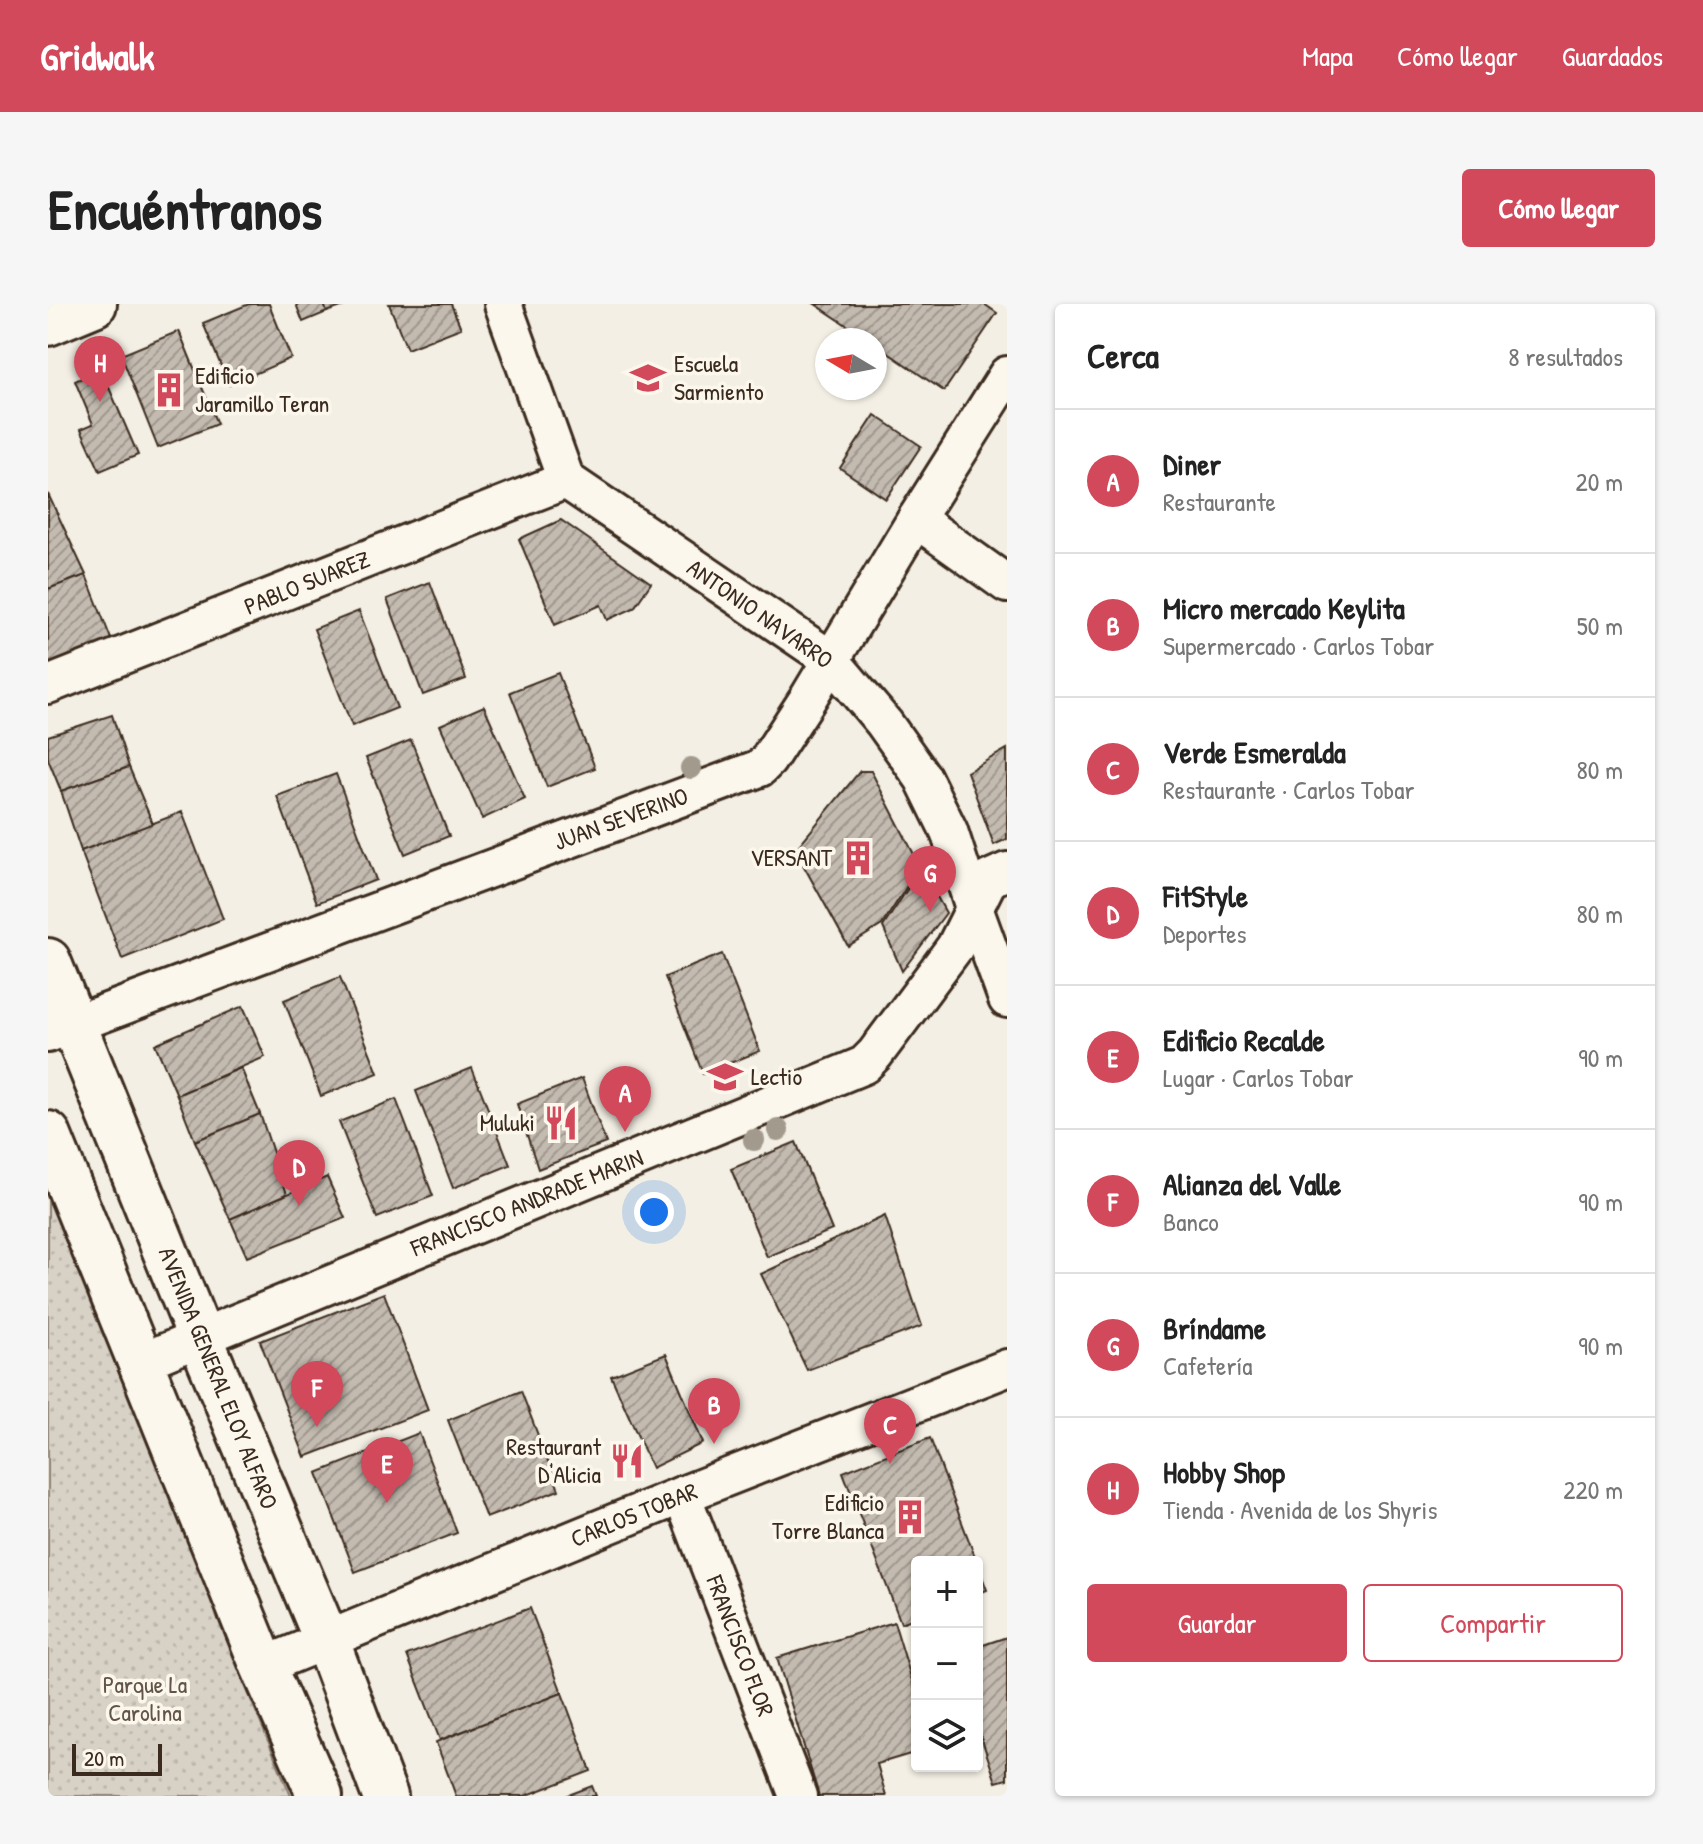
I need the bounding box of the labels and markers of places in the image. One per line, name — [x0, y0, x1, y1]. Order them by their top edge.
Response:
pin: H — [74, 336, 126, 402]
place label: Escuela Sarmiento — [674, 347, 764, 407]
place label: Edificio Jaramillo Teran — [195, 359, 329, 419]
school or university icon: Escuela Sarmiento — [629, 359, 667, 397]
building icon: Edificio Jaramillo Teran — [150, 371, 188, 409]
building icon: VERSANT — [839, 839, 877, 877]
place label: VERSANT — [750, 841, 833, 873]
pin: G — [904, 846, 956, 912]
school or university icon: Lectio — [706, 1058, 744, 1096]
place label: Lectio — [751, 1060, 802, 1092]
pin: A — [599, 1066, 651, 1132]
restaurant icon: Muluki — [542, 1104, 580, 1142]
place label: Muluki — [480, 1106, 535, 1138]
pin: D — [273, 1140, 325, 1206]
pin: F — [291, 1361, 343, 1427]
pin: B — [688, 1378, 740, 1444]
pin: C — [864, 1398, 916, 1464]
place label: Restaurant D'Alicia — [506, 1430, 602, 1490]
pin: E — [361, 1437, 413, 1503]
restaurant icon: Restaurant D'Alicia — [608, 1442, 646, 1480]
place label: Edificio Torre Blanca — [772, 1486, 884, 1546]
building icon: Edificio Torre Blanca — [891, 1498, 929, 1536]

